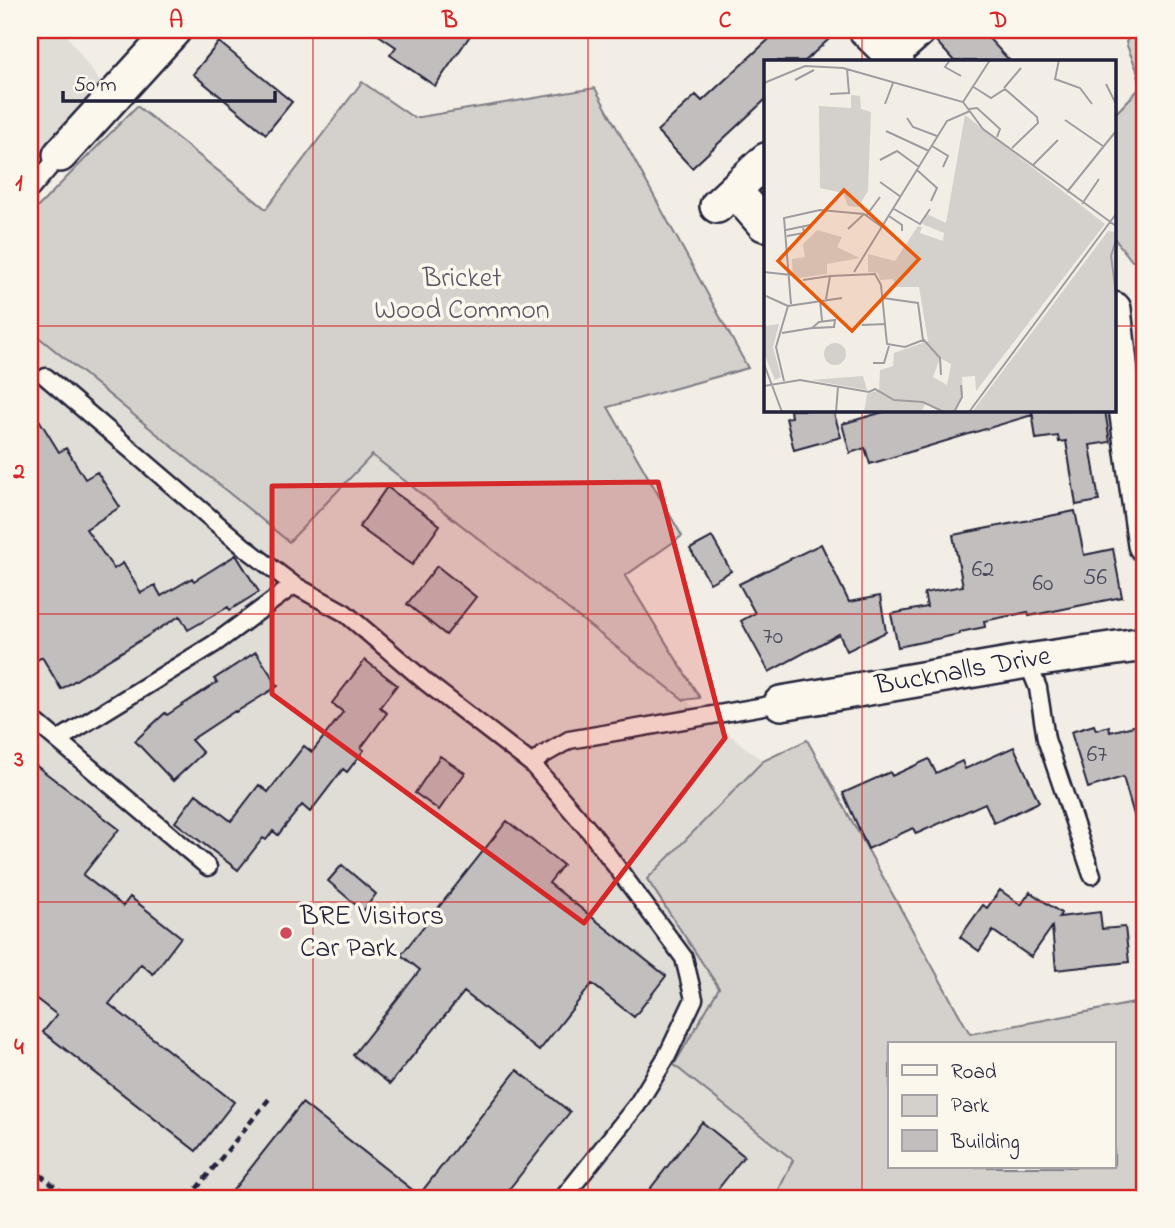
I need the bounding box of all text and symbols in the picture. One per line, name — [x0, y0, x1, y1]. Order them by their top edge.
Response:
text: A — [169, 5, 183, 38]
text: B — [441, 5, 458, 38]
text: C — [719, 5, 732, 38]
text: D — [990, 5, 1007, 38]
scale bar — [63, 60, 275, 104]
inset map — [764, 60, 1116, 411]
text: 50 m — [74, 71, 117, 101]
text: 1 — [15, 168, 23, 201]
park label: Bricket Wood Common — [374, 259, 550, 332]
text: 2 — [12, 456, 25, 489]
house number: 62 — [972, 553, 994, 588]
house number: 56 — [1083, 561, 1108, 596]
house number: 60 — [1033, 567, 1053, 602]
house number: 70 — [763, 620, 783, 655]
street label: Bucknalls Drive — [871, 636, 1054, 708]
house number: 67 — [1087, 738, 1107, 773]
text: 3 — [13, 744, 24, 777]
place label: BRE Visitors Car Park — [299, 897, 444, 970]
marker: BRE Visitors Car Park — [278, 925, 294, 941]
text: 4 — [14, 1032, 24, 1065]
legend — [888, 1042, 1116, 1168]
text: Road — [951, 1058, 997, 1088]
text: Park — [951, 1092, 990, 1122]
text: Building — [950, 1128, 1020, 1160]

